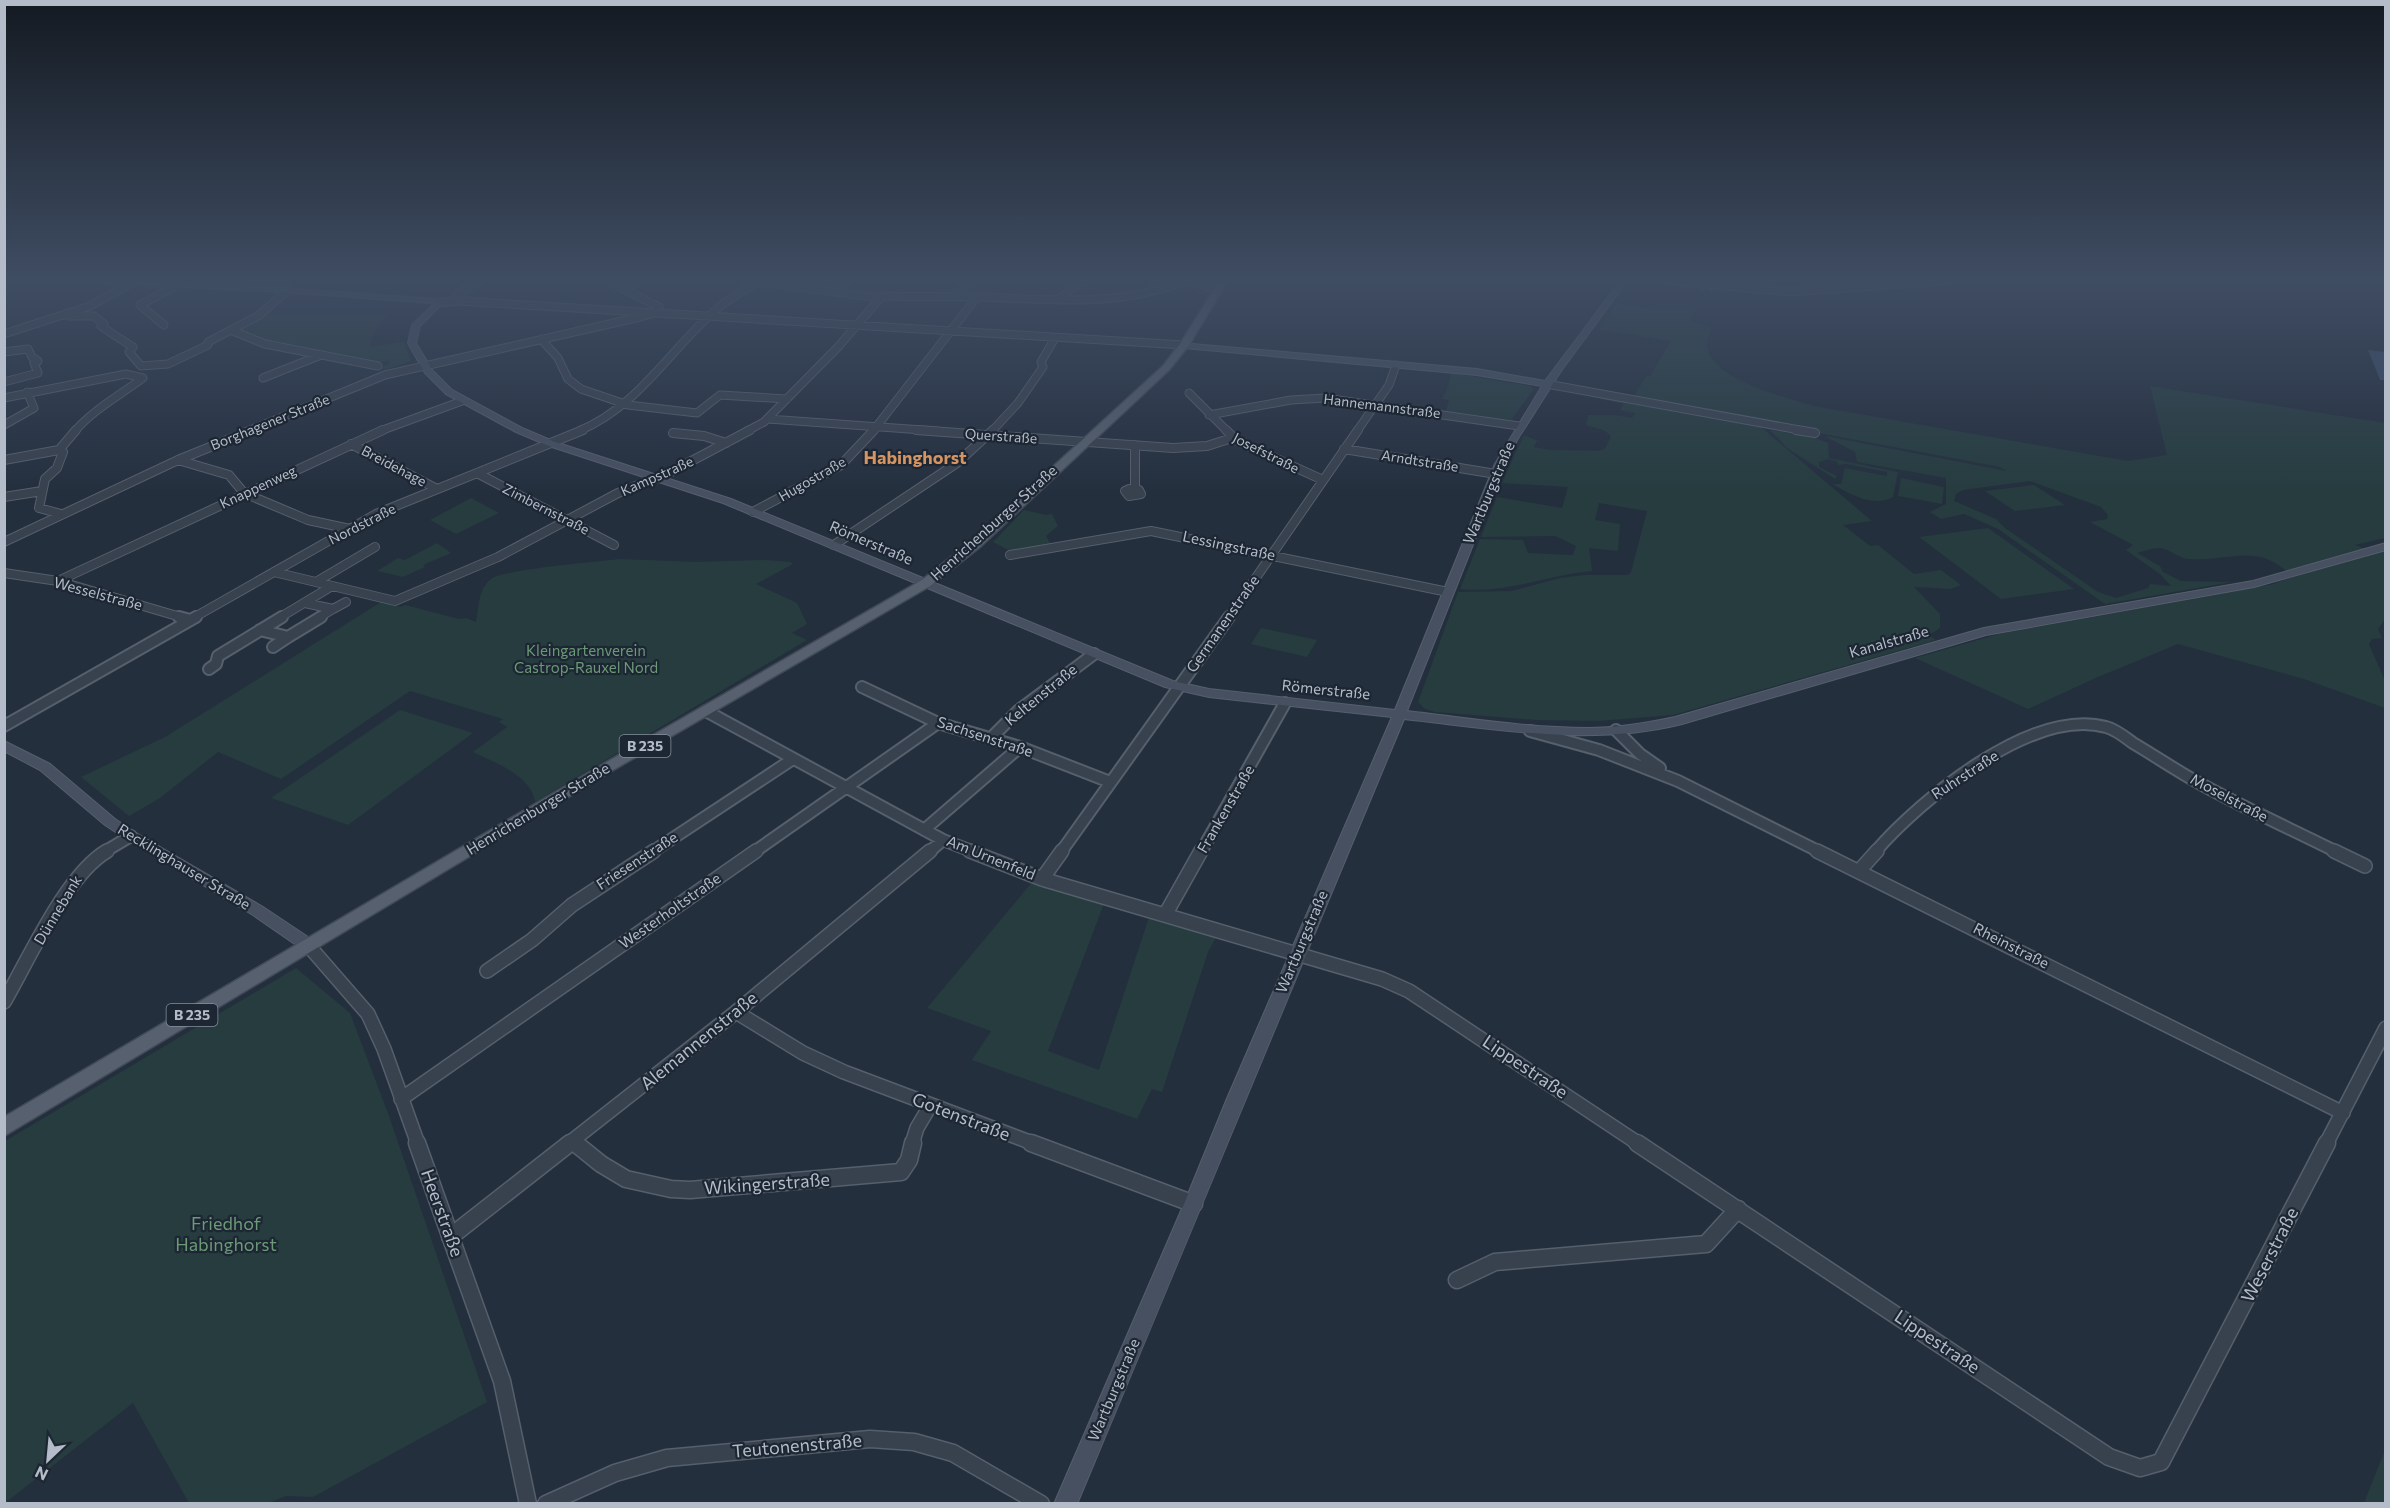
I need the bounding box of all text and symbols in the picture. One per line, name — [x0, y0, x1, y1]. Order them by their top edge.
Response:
street label: Borghagener Straße — [208, 390, 332, 453]
street label: Hannemannstraße — [1323, 390, 1441, 421]
street label: Querstraße — [964, 424, 1038, 447]
street label: Josefstraße — [1230, 429, 1302, 476]
street label: Wartburgstraße — [1458, 439, 1518, 547]
street label: Breidehage — [359, 441, 430, 490]
district label: Habinghorst — [863, 446, 967, 468]
street label: Arndtstraße — [1380, 446, 1460, 475]
street label: Kampstraße — [618, 452, 696, 499]
street label: Hugostraße — [775, 453, 848, 505]
street label: Knappenweg — [217, 461, 299, 512]
street label: Henrichenburger Straße — [927, 461, 1060, 584]
street label: Zimbernstraße — [500, 479, 593, 538]
street label: Nordstraße — [325, 499, 398, 548]
street label: Römerstraße — [827, 516, 916, 568]
street label: Lessingstraße — [1181, 526, 1277, 564]
street label: Germanenstraße — [1182, 571, 1262, 676]
street label: Wesselstraße — [52, 573, 145, 614]
street label: Kanalstraße — [1847, 621, 1931, 661]
park label: Kleingartenverein Castrop-Rauxel Nord — [514, 641, 658, 676]
street label: Keltenstraße — [1001, 660, 1080, 729]
street label: Römerstraße — [1281, 675, 1371, 703]
street label: Sachsenstraße — [935, 712, 1036, 760]
road number: B 235 — [620, 735, 670, 757]
street label: Ruhrstraße — [1928, 746, 2001, 802]
street label: Henrichenburger Straße — [463, 758, 612, 858]
street label: Frankenstraße — [1193, 761, 1258, 856]
street label: Moselstraße — [2188, 769, 2271, 825]
street label: Recklinghauser Straße — [115, 819, 254, 913]
street label: Friesenstraße — [593, 827, 680, 893]
street label: Am Urnenfeld — [944, 831, 1038, 883]
street label: Westerholtstraße — [615, 868, 724, 952]
street label: Dünnebank — [29, 871, 85, 948]
street label: Wartburgstraße — [1271, 888, 1331, 996]
street label: Rheinstraße — [1971, 918, 2052, 972]
street label: Alemannenstraße — [635, 986, 761, 1094]
road number: B 235 — [166, 1004, 218, 1026]
street label: Lippestraße — [1479, 1030, 1572, 1103]
street label: Gotenstraße — [909, 1087, 1013, 1145]
street label: Heerstraße — [417, 1166, 469, 1260]
street label: Wikingerstraße — [703, 1168, 831, 1198]
street label: Weserstraße — [2236, 1203, 2302, 1306]
park label: Friedhof Habinghorst — [175, 1212, 277, 1255]
street label: Lippestraße — [1891, 1305, 1984, 1378]
street label: Wartburgstraße — [1083, 1336, 1143, 1444]
street label: Teutonenstraße — [731, 1428, 863, 1462]
north arrow — [18, 1430, 78, 1490]
text: N — [32, 1463, 51, 1485]

